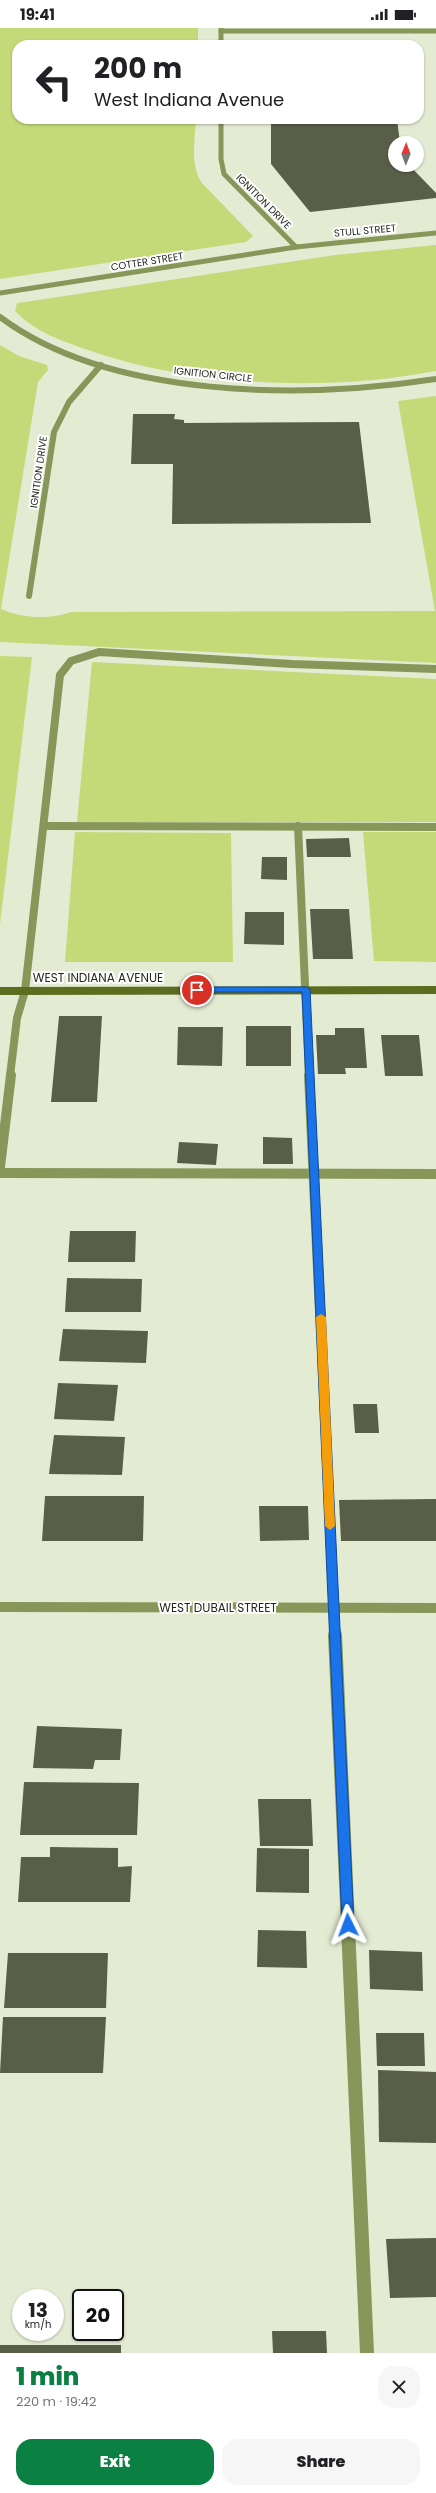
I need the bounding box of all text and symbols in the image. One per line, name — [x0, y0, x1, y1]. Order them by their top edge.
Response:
text: 19:41 — [20, 4, 55, 25]
text: 200 m — [94, 49, 182, 88]
icon: left — [28, 56, 80, 108]
text: West Indiana Avenue — [94, 87, 284, 112]
north arrow — [388, 136, 424, 172]
map controls — [388, 136, 424, 172]
street label: IGNITION DRIVE — [233, 170, 295, 232]
street label: STULL STREET — [333, 220, 397, 241]
street label: COTTER STREET — [110, 248, 185, 275]
street label: IGNITION CIRCLE — [173, 363, 253, 386]
street label: IGNITION DRIVE — [26, 435, 51, 509]
street label: WEST INDIANA AVENUE — [33, 969, 163, 986]
pin — [180, 973, 214, 1007]
icon: arrive — [186, 979, 208, 1001]
street label: WEST DUBAIL STREET — [159, 1599, 277, 1616]
position arrow — [327, 1904, 369, 1946]
speed limit sign: 20 — [72, 2289, 124, 2341]
text: 13 — [28, 2296, 48, 2324]
text: km/h — [25, 2317, 51, 2332]
text: 1 min — [16, 2360, 79, 2393]
button: close — [378, 2366, 420, 2408]
text: 220 m · 19:42 — [16, 2392, 96, 2411]
button: Exit — [16, 2439, 214, 2485]
button: Share — [222, 2439, 420, 2485]

